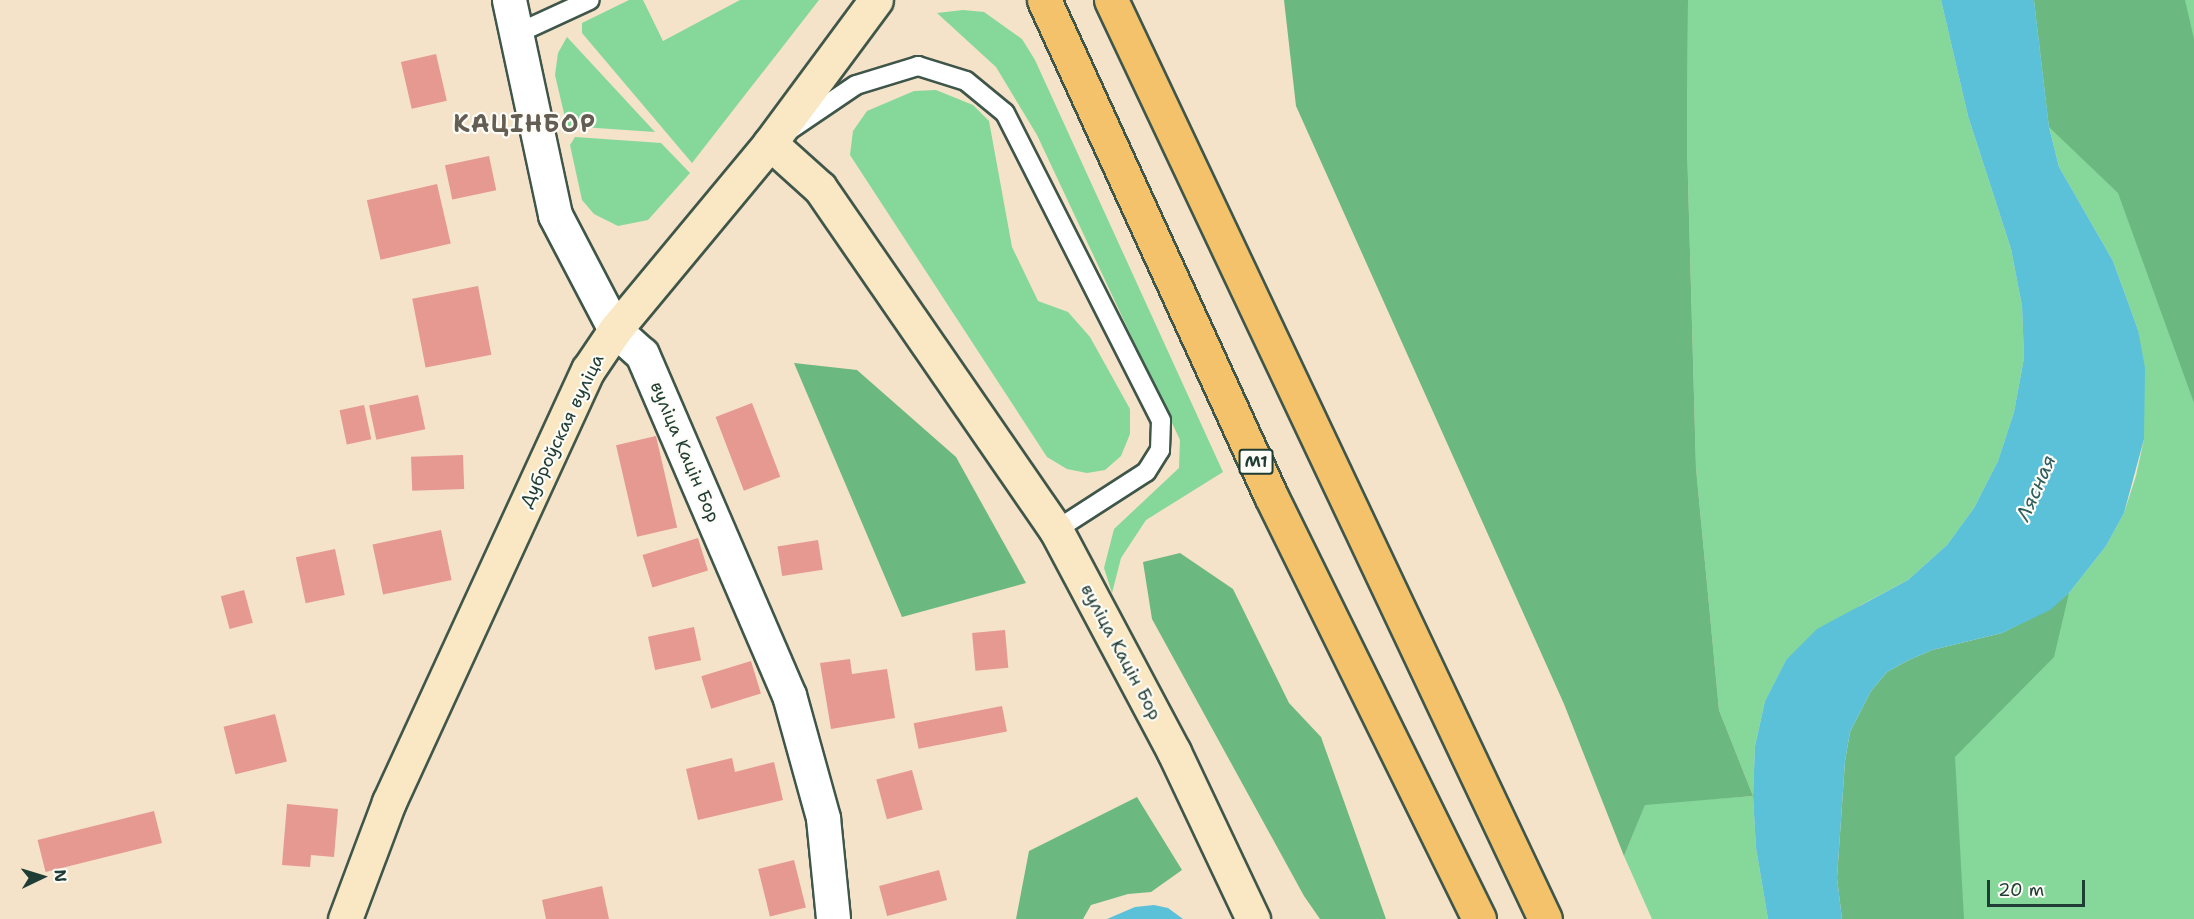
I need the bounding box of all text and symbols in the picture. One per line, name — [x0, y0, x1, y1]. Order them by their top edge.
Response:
district label: КАЦІНБОР — [453, 111, 597, 139]
street label: Дуброўская вуліца — [515, 351, 609, 511]
street label: вуліца Кацін Бор — [646, 378, 724, 526]
road number: М1 — [1238, 449, 1274, 475]
water label: Лясная — [2011, 451, 2061, 525]
street label: вуліца Кацін Бор — [1076, 580, 1166, 724]
north arrow — [12, 847, 72, 907]
scale bar — [1990, 868, 2088, 906]
text: N — [50, 869, 71, 883]
text: 20 m — [1998, 878, 2044, 902]

